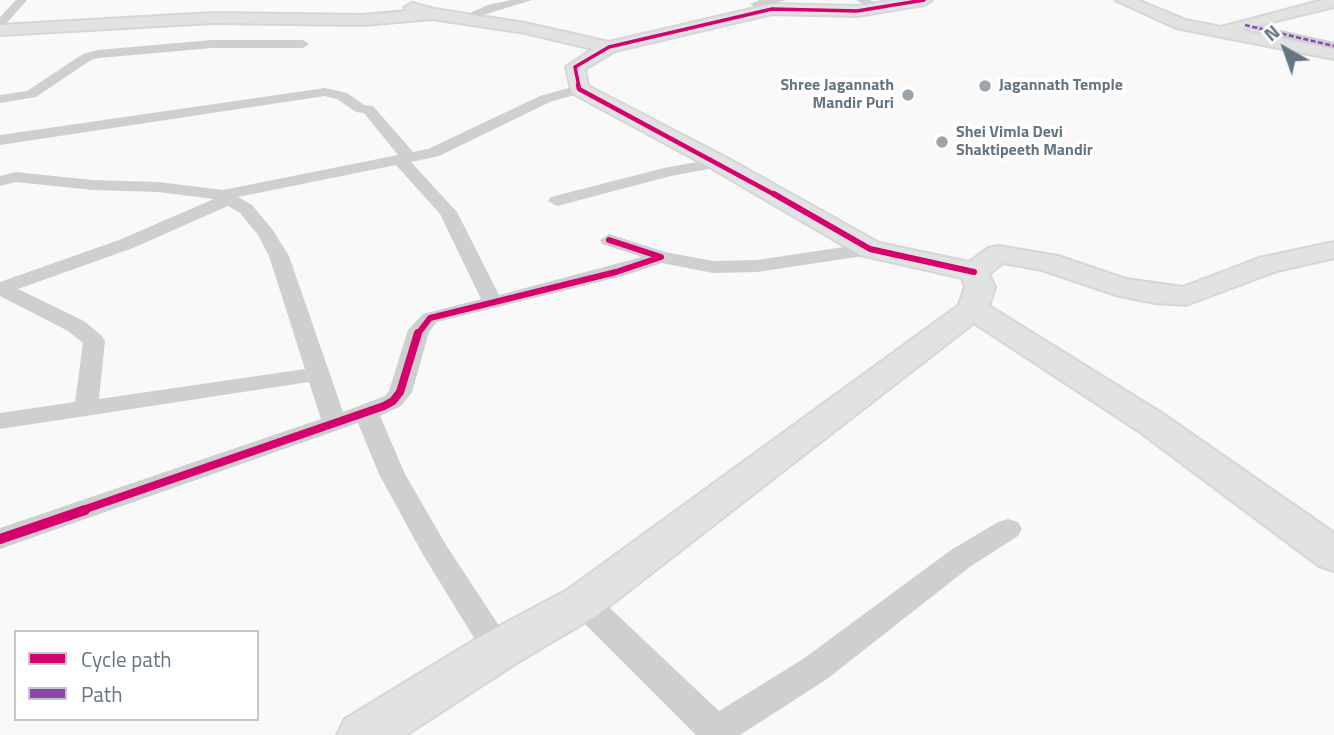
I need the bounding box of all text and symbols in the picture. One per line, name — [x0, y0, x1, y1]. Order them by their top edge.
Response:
north arrow — [1250, 14, 1320, 84]
text: N — [1257, 17, 1286, 48]
place label: Shree Jagannath Mandir Puri — [780, 76, 894, 114]
place label: Jagannath Temple — [999, 76, 1123, 96]
marker: Jagannath Temple — [977, 78, 993, 94]
marker: Shree Jagannath Mandir Puri — [900, 87, 916, 103]
place label: Shei Vimla Devi Shaktipeeth Mandir — [956, 123, 1093, 161]
marker: Shei Vimla Devi Shaktipeeth Mandir — [934, 134, 950, 150]
legend — [14, 630, 259, 721]
text: Cycle path — [81, 643, 172, 675]
text: Path — [81, 678, 123, 710]

